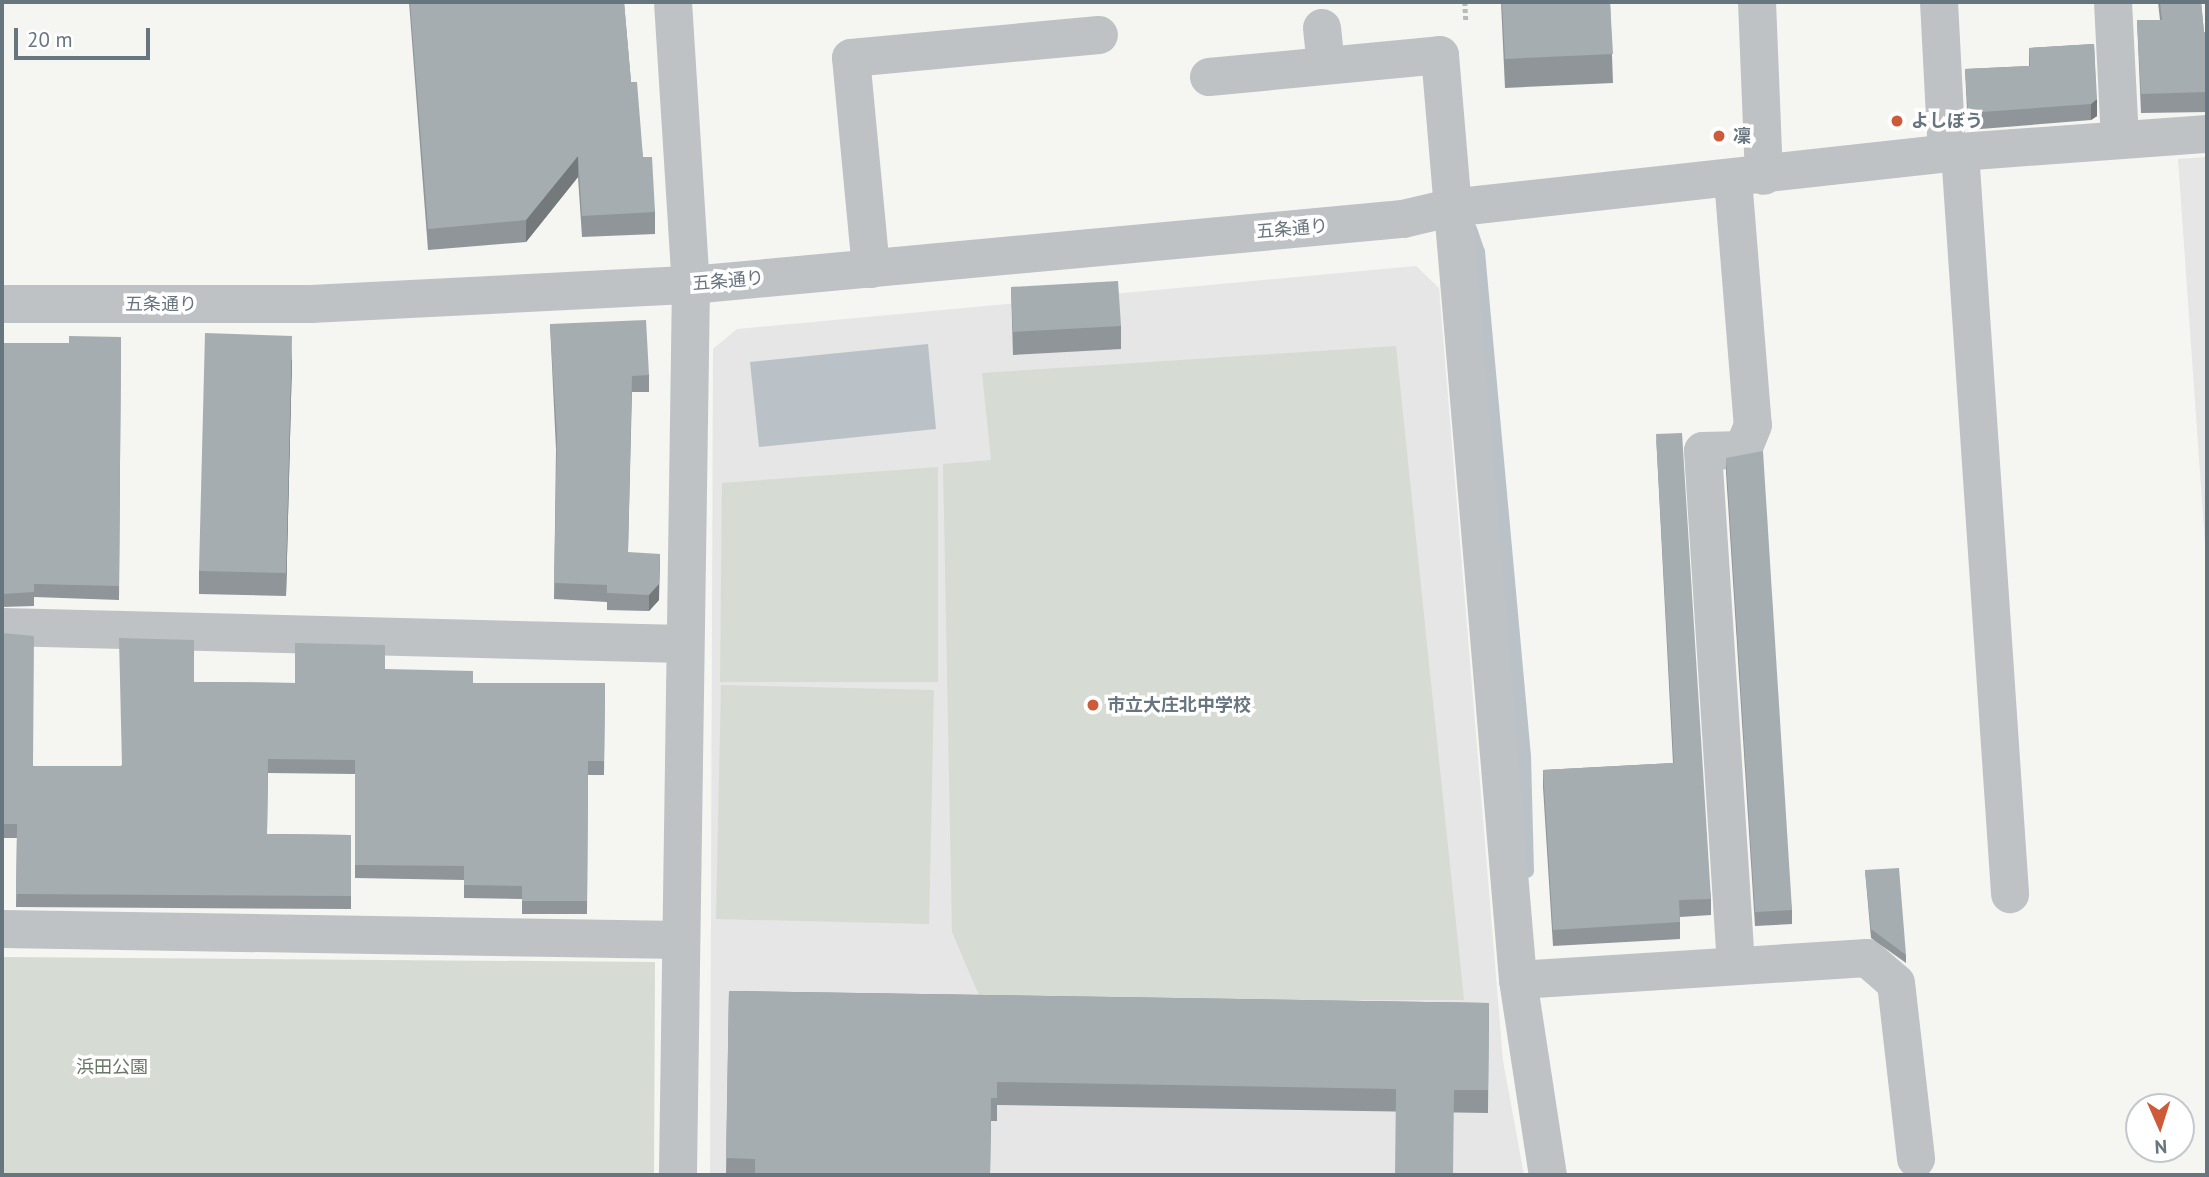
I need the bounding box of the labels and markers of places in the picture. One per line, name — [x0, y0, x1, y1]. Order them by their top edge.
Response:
place label: よしぼう — [1911, 110, 1983, 132]
marker: よしぼう — [1889, 113, 1905, 129]
place label: 凜 — [1733, 125, 1751, 147]
marker: 凜 — [1711, 128, 1727, 144]
place label: 市立大庄北中学校 — [1107, 694, 1251, 716]
marker: 市立大庄北中学校 — [1085, 697, 1101, 713]

